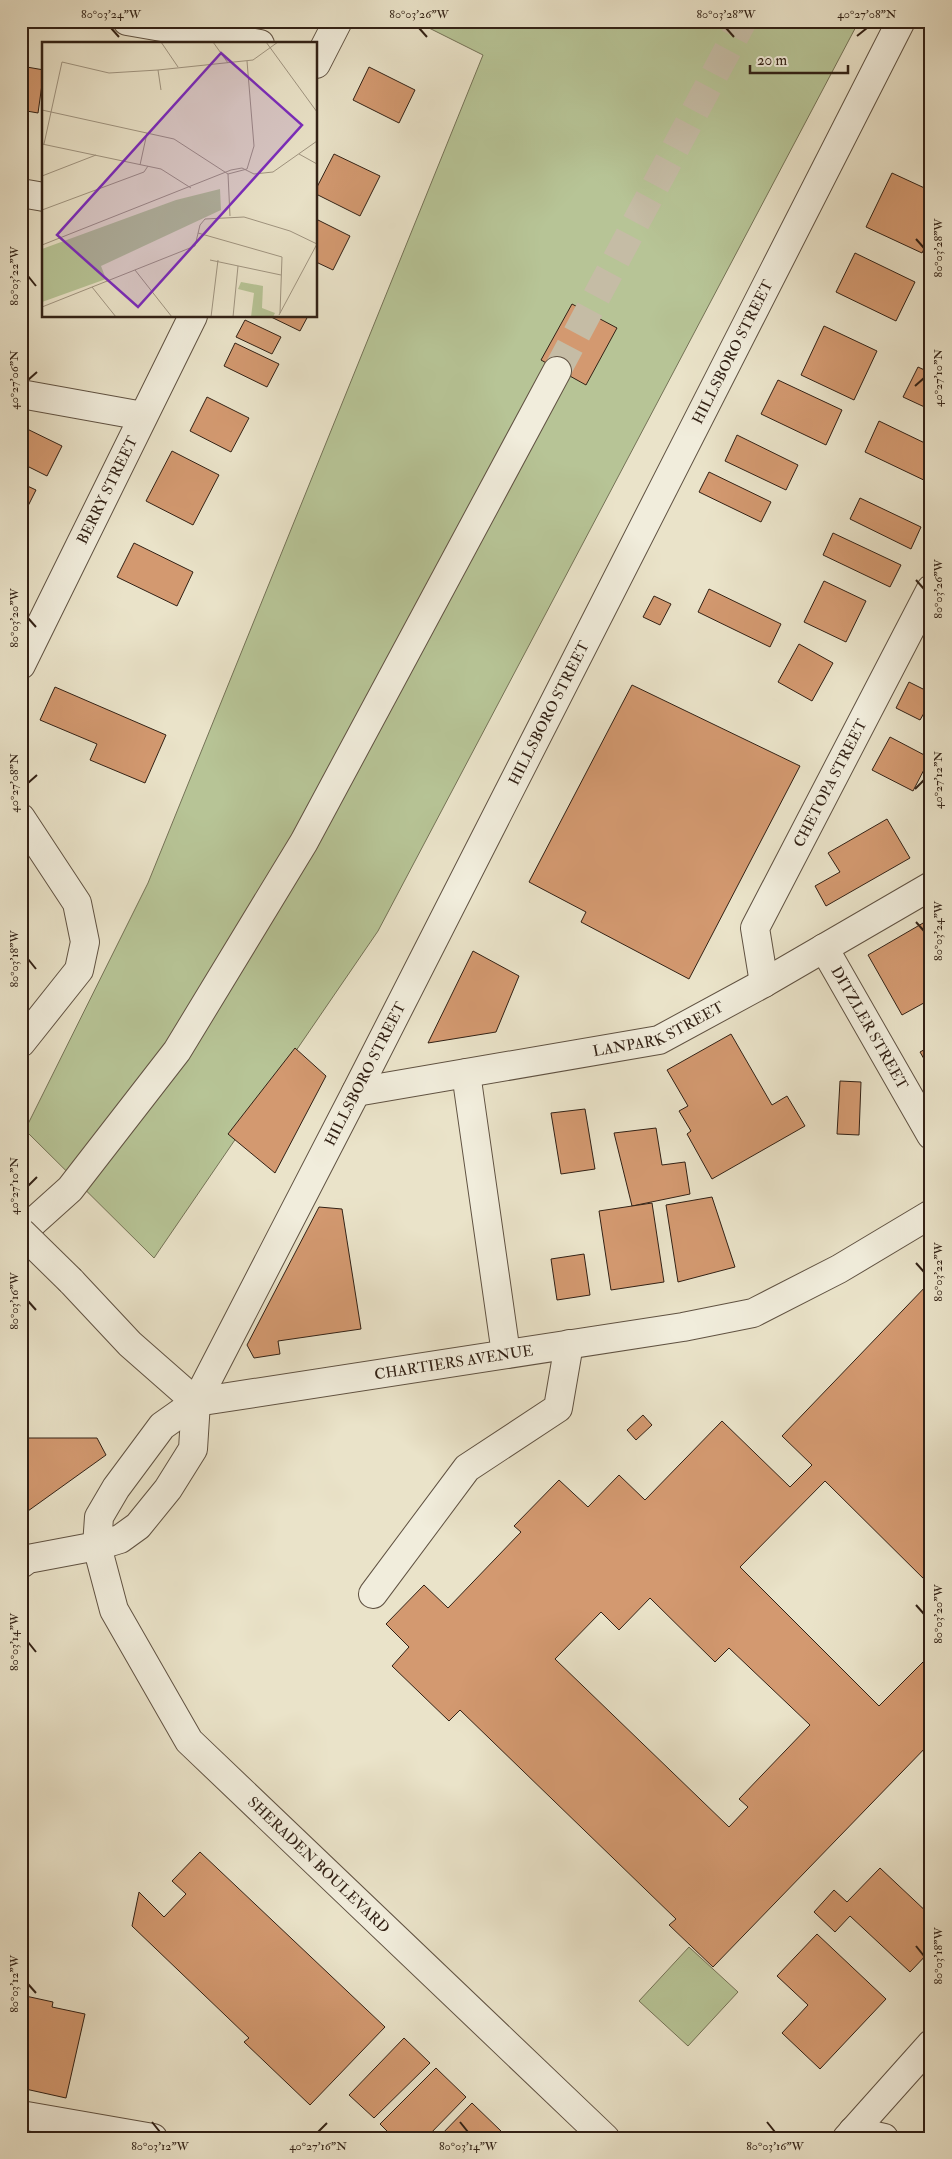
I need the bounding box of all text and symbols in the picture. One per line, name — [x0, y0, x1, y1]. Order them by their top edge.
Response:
text: 80°03'24"W — [81, 7, 142, 22]
text: 80°03'26"W — [389, 7, 450, 22]
text: 80°03'28"W — [696, 7, 756, 22]
text: 40°27'08"N — [837, 7, 897, 22]
inset map — [42, 42, 318, 318]
scale bar — [750, 42, 847, 74]
text: 20 m — [757, 51, 787, 70]
text: 80°03'28"W — [931, 218, 946, 278]
text: 80°03'22"W — [7, 245, 22, 306]
street label: HILLSBORO STREET — [688, 277, 778, 428]
text: 40°27'10"N — [931, 349, 946, 407]
text: 40°27'06"N — [7, 350, 22, 410]
street label: BERRY STREET — [73, 433, 142, 547]
text: 80°03'26"W — [931, 558, 946, 619]
text: 80°03'20"W — [7, 587, 22, 648]
street label: HILLSBORO STREET — [505, 638, 594, 789]
street label: CHETOPA STREET — [790, 716, 872, 850]
text: 40°27'12"N — [931, 751, 946, 809]
text: 40°27'08"N — [7, 753, 22, 813]
text: 80°03'24"W — [931, 900, 946, 961]
text: 80°03'18"W — [7, 930, 22, 988]
street label: DITZLER STREET — [826, 963, 912, 1093]
street label: LANPARK STREET — [591, 998, 727, 1061]
street label: HILLSBORO STREET — [321, 999, 410, 1149]
text: 40°27'10"N — [7, 1157, 22, 1215]
text: 80°03'22"W — [931, 1241, 946, 1302]
text: 80°03'16"W — [7, 1271, 22, 1330]
street label: CHARTIERS AVENUE — [373, 1341, 535, 1384]
text: 80°03'20"W — [931, 1583, 946, 1644]
text: 80°03'14"W — [7, 1612, 22, 1671]
street label: SHERADEN BOULEVARD — [243, 1793, 394, 1938]
text: 80°03'18"W — [931, 1927, 946, 1985]
text: 80°03'12"W — [7, 1954, 22, 2013]
text: 80°03'12"W — [131, 2139, 190, 2154]
text: 40°27'16"N — [289, 2139, 347, 2154]
text: 80°03'14"W — [439, 2139, 498, 2154]
text: 80°03'16"W — [746, 2139, 805, 2154]

